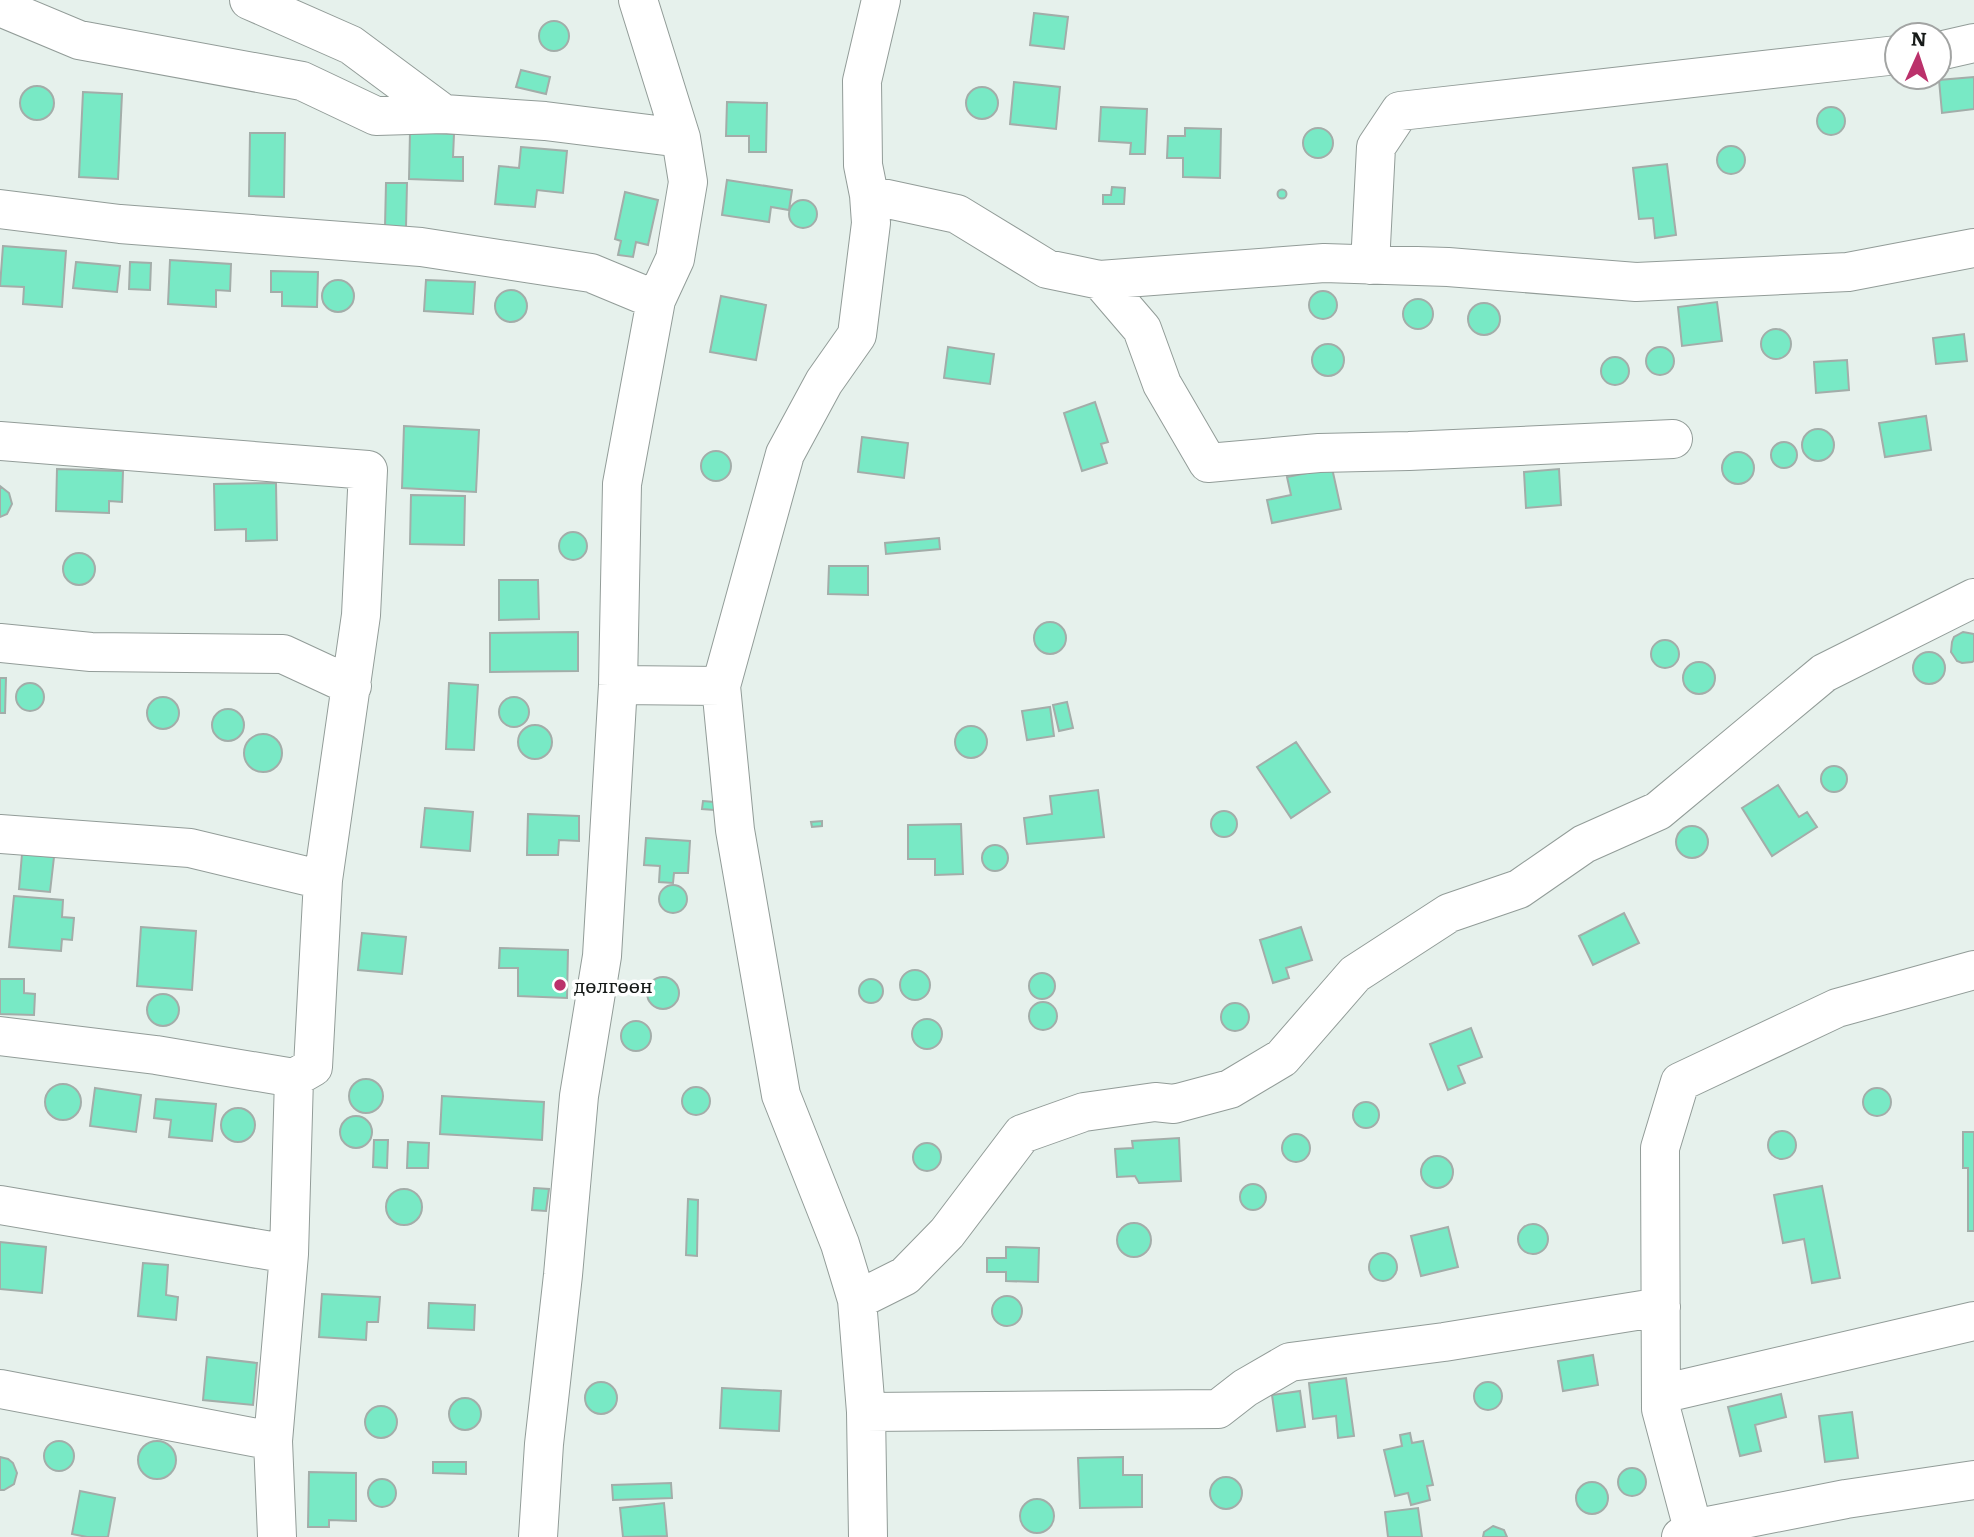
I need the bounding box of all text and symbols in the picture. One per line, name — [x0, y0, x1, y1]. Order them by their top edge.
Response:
north arrow — [1883, 21, 1953, 91]
text: N — [1910, 24, 1928, 52]
place label: дөлгөөн — [574, 971, 653, 999]
marker: дөлгөөн — [552, 977, 568, 993]

